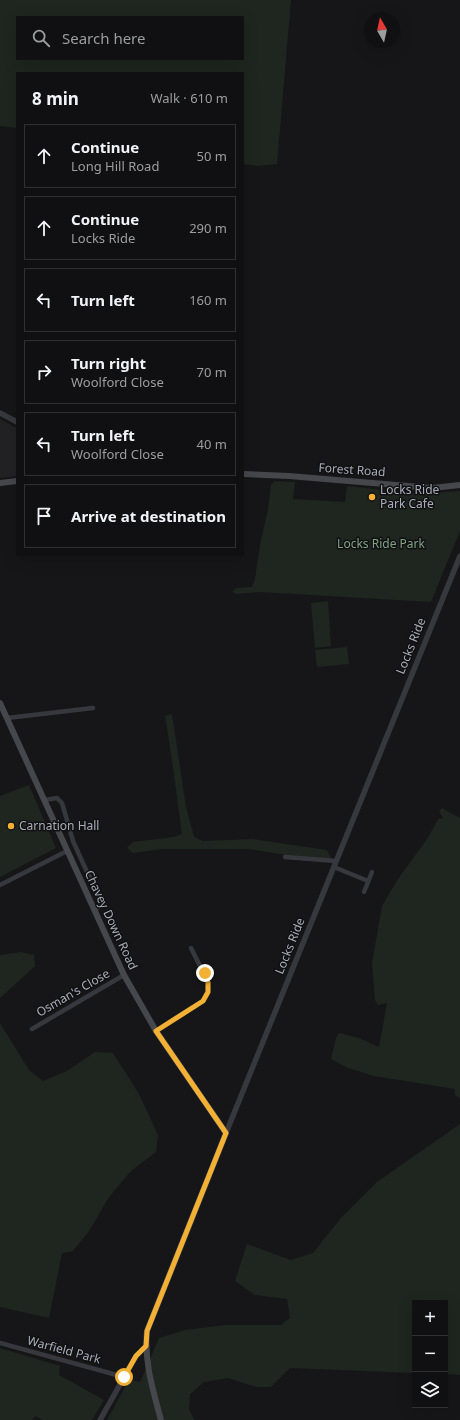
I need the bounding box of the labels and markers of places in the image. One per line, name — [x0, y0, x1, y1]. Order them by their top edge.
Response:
place label: Locks Ride Park Cafe — [380, 481, 440, 512]
marker: Locks Ride Park Cafe — [367, 492, 377, 502]
place label: Carnation Hall — [19, 817, 99, 834]
marker: Carnation Hall — [6, 821, 16, 831]

